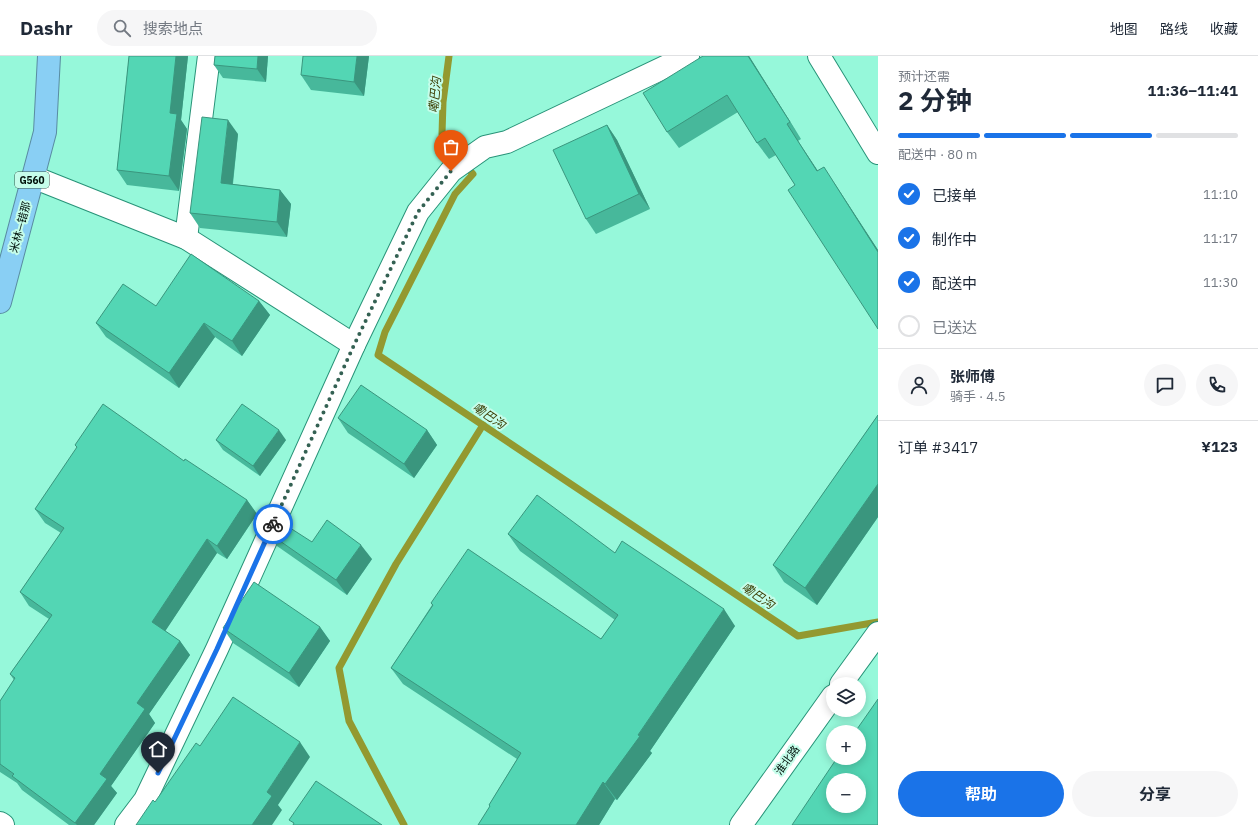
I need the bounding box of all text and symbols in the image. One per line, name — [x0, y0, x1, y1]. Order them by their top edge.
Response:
search box — [97, 10, 377, 46]
text: Dashr — [20, 16, 73, 40]
icon: search — [111, 17, 133, 39]
text: 搜索地点 — [143, 19, 203, 38]
text: 地图 — [1110, 20, 1138, 38]
text: 路线 — [1160, 20, 1188, 38]
text: 收藏 — [1210, 20, 1238, 38]
text: 预计还需 — [898, 68, 950, 85]
water label: 嘞巴沟 — [425, 74, 444, 114]
text: 11:36–11:41 — [1147, 81, 1238, 100]
text: 2 分钟 — [898, 83, 972, 117]
pin — [434, 130, 468, 171]
icon: bag — [440, 136, 462, 158]
text: 配送中 · 80 m — [898, 146, 977, 163]
road number: G560 — [15, 172, 49, 188]
icon: check — [898, 183, 920, 205]
text: 已接单 — [932, 186, 977, 205]
text: 11:10 — [1203, 186, 1238, 203]
street label: 米林—错那 — [6, 200, 34, 254]
icon: check — [898, 227, 920, 249]
text: 制作中 — [932, 230, 977, 249]
text: 11:17 — [1203, 230, 1238, 247]
icon: check — [898, 271, 920, 293]
text: 配送中 — [932, 274, 977, 293]
text: 11:30 — [1203, 274, 1238, 291]
text: 已送达 — [932, 318, 977, 337]
button: person — [898, 364, 940, 406]
button: chat — [1144, 364, 1186, 406]
button: phone — [1196, 364, 1238, 406]
text: 张师傅 — [950, 367, 995, 386]
text: 骑手 · 4.5 — [950, 388, 1006, 405]
water label: 嘞巴沟 — [470, 399, 510, 433]
text: ¥123 — [1201, 437, 1238, 456]
text: 订单 #3417 — [898, 438, 978, 457]
courier — [253, 504, 293, 544]
icon: bike — [262, 513, 284, 535]
water label: 嘞巴沟 — [739, 579, 779, 613]
map controls — [826, 677, 866, 813]
button: layers — [826, 677, 866, 717]
button: + — [826, 725, 866, 765]
pin — [141, 732, 175, 773]
icon: home — [147, 738, 169, 760]
street label: 淮北路 — [772, 743, 802, 777]
button: 帮助 — [898, 771, 1064, 817]
button: 分享 — [1072, 771, 1238, 817]
button: − — [826, 773, 866, 813]

